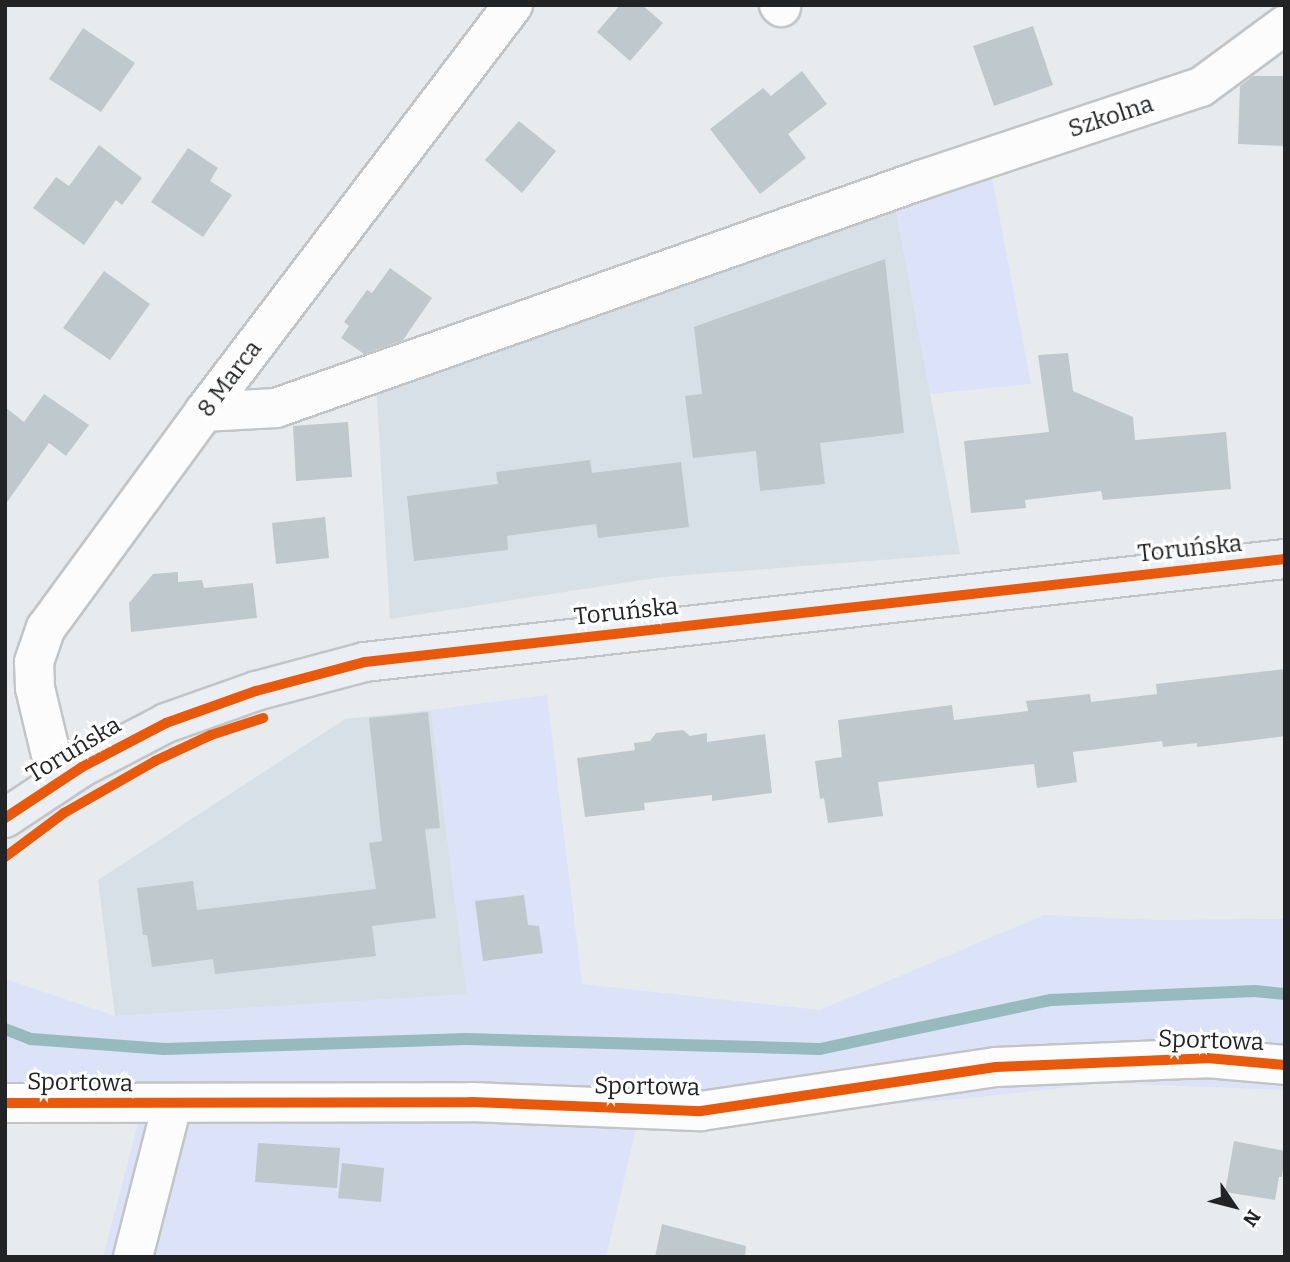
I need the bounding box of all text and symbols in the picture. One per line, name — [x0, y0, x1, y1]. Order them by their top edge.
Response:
street label: Szkolna — [1065, 90, 1157, 144]
street label: 8 Marca — [192, 335, 268, 423]
street label: Toruńska — [1136, 529, 1244, 569]
street label: Toruńska — [572, 592, 680, 632]
street label: Toruńska — [22, 711, 126, 789]
street label: Sportowa — [1158, 1025, 1264, 1057]
street label: Sportowa — [27, 1068, 133, 1098]
street label: Sportowa — [594, 1072, 700, 1102]
north arrow — [1199, 1171, 1269, 1241]
text: N — [1238, 1206, 1265, 1231]

